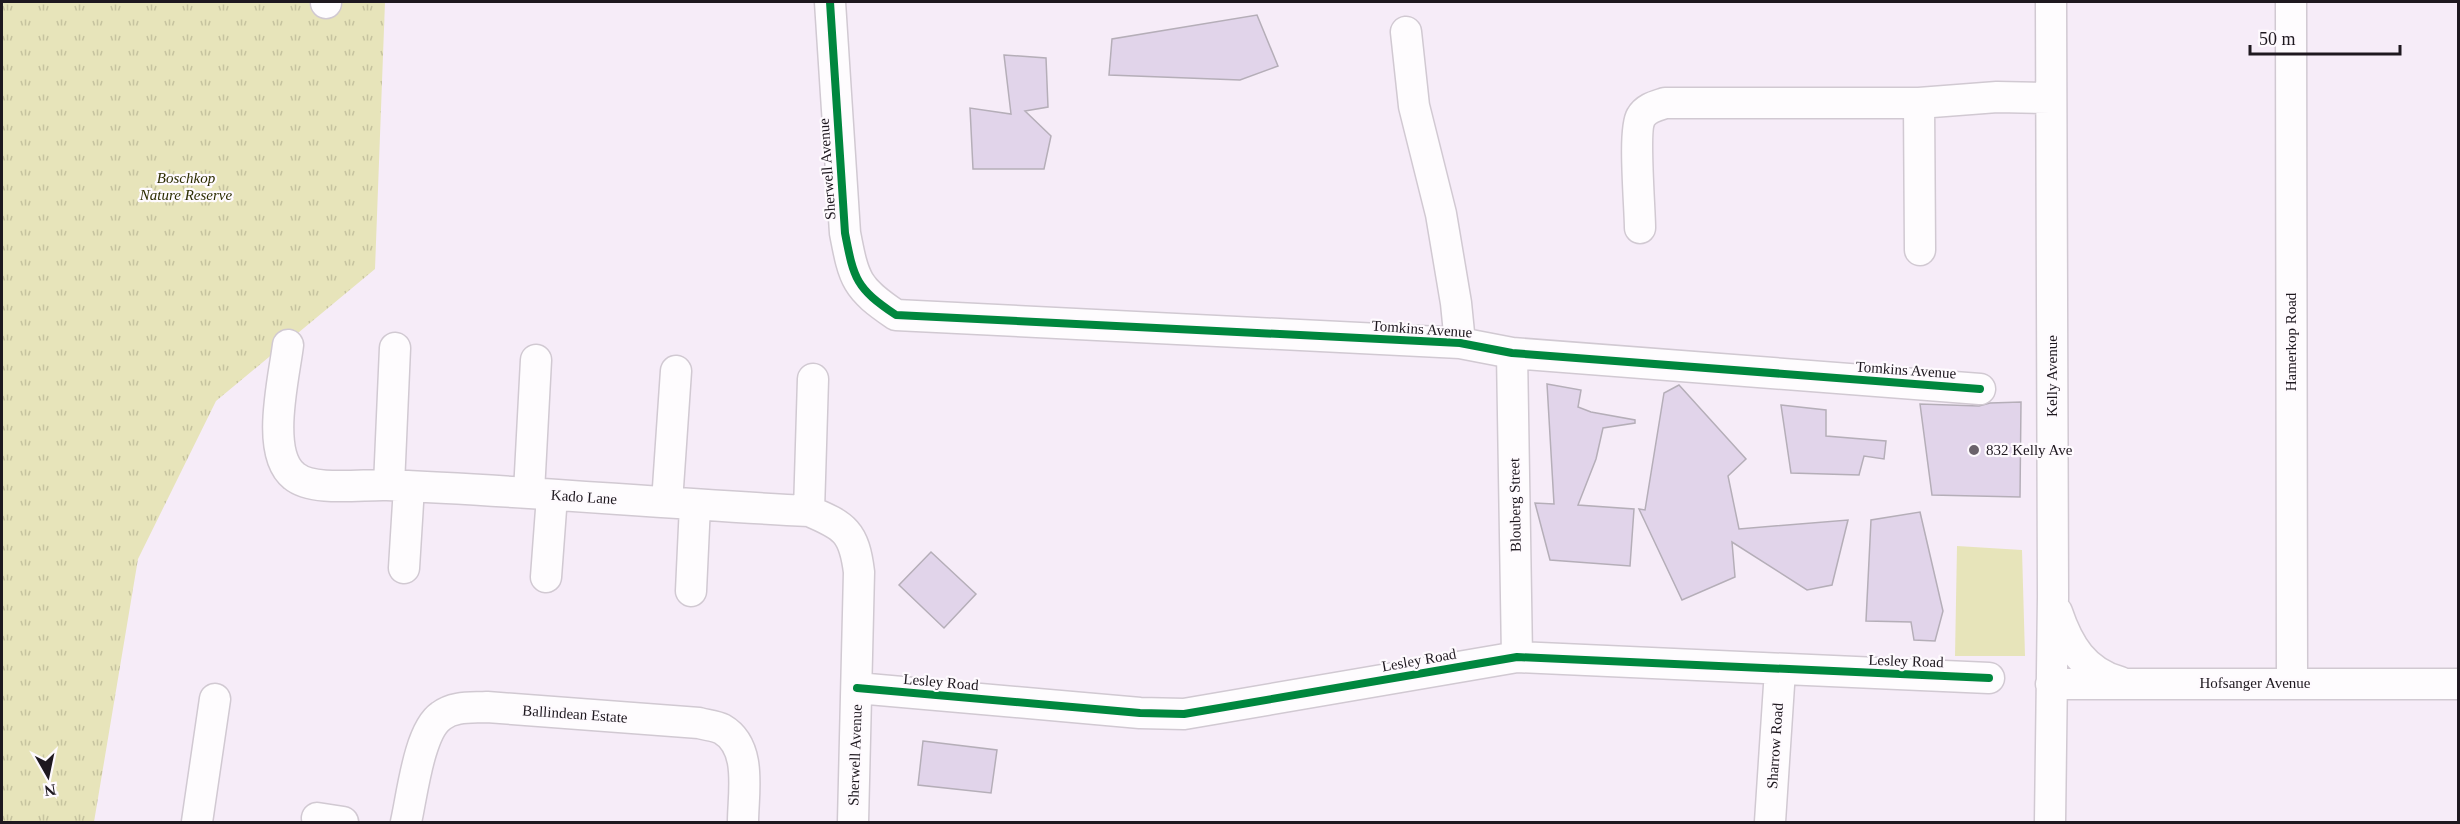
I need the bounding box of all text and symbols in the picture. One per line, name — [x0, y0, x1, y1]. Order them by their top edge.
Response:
scale bar — [2250, 18, 2400, 56]
text: 50 m — [2259, 29, 2296, 49]
street label: Sherwell Avenue — [815, 117, 839, 220]
park label: Boschkop Nature Reserve — [139, 170, 232, 203]
street label: Hamerkop Road — [2283, 292, 2299, 391]
street label: Tomkins Avenue — [1371, 318, 1473, 341]
street label: Kelly Avenue — [2044, 335, 2060, 417]
street label: Tomkins Avenue — [1855, 359, 1957, 382]
place label: 832 Kelly Ave — [1986, 442, 2073, 458]
marker: 832 Kelly Ave — [1967, 443, 1981, 457]
street label: Blouberg Street — [1506, 457, 1524, 552]
street label: Kado Lane — [550, 487, 618, 507]
street label: Lesley Road — [1380, 645, 1458, 674]
street label: Lesley Road — [1868, 652, 1944, 670]
street label: Lesley Road — [903, 671, 980, 693]
street label: Hofsanger Avenue — [2200, 675, 2311, 691]
street label: Ballindean Estate — [522, 702, 628, 726]
street label: Sharrow Road — [1764, 702, 1786, 790]
street label: Sherwell Avenue — [845, 704, 865, 806]
north arrow — [18, 746, 78, 806]
text: N — [43, 781, 57, 800]

